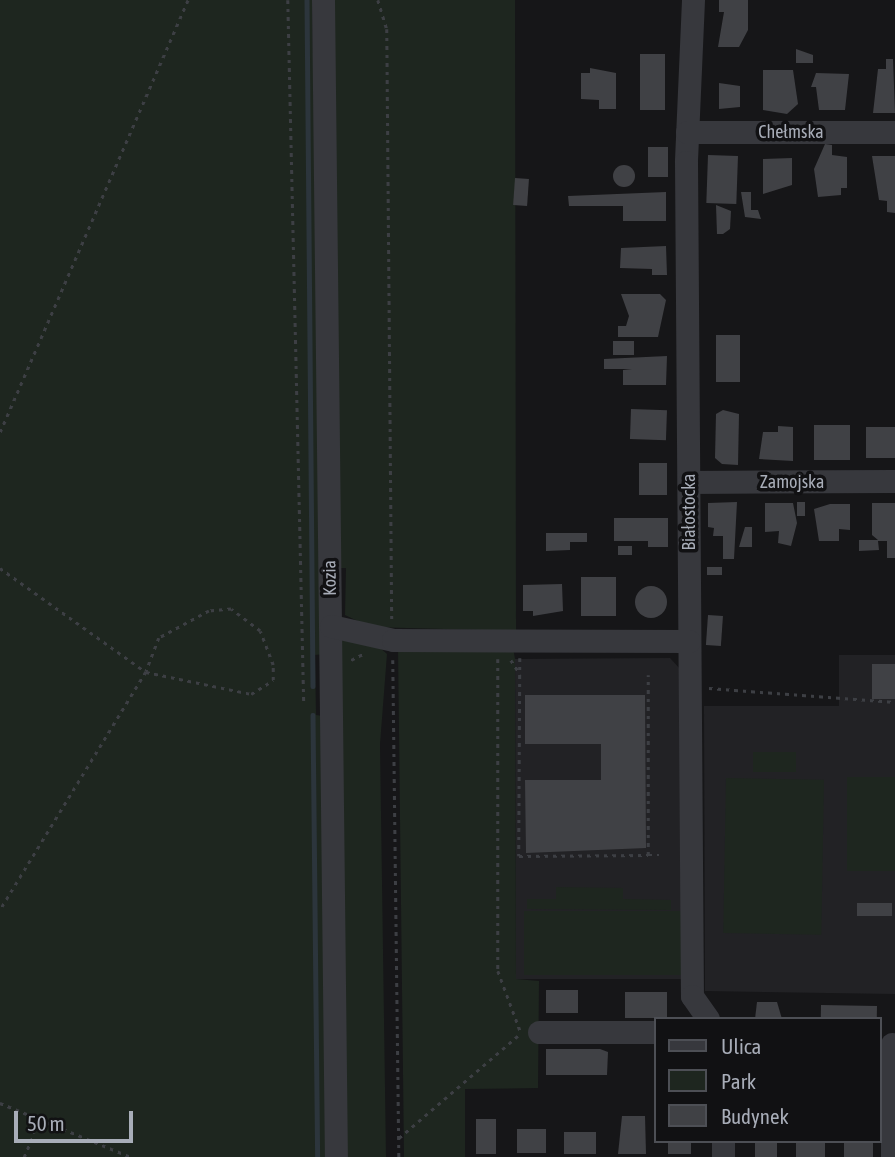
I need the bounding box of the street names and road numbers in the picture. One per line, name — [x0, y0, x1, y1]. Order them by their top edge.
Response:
street label: Chełmska — [758, 121, 824, 143]
street label: Zamojska — [760, 471, 824, 493]
street label: Białostocka — [678, 474, 700, 550]
street label: Kozia — [319, 560, 341, 596]

